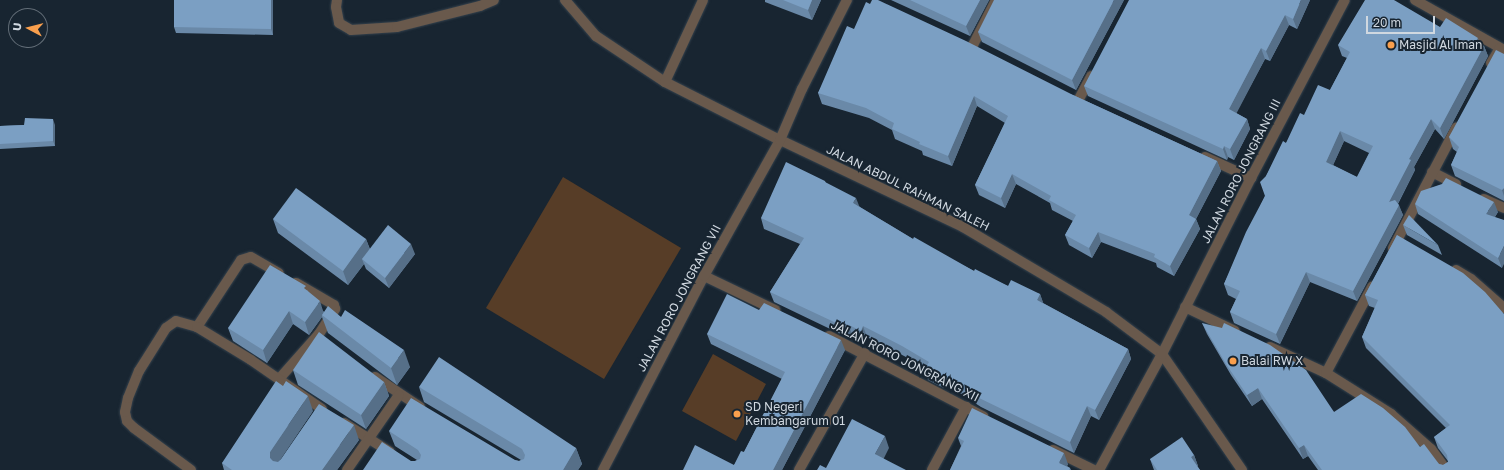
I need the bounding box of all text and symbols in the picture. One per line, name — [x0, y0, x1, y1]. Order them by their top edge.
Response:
north arrow — [8, 8, 48, 48]
scale bar — [1368, 8, 1437, 34]
text: 20 m — [1373, 15, 1401, 30]
text: U — [10, 22, 24, 31]
place label: Masjid Al Iman — [1399, 38, 1482, 52]
marker: Masjid Al Iman — [1386, 40, 1396, 50]
street label: JALAN RORO JONGRANG III — [1198, 96, 1284, 246]
street label: JALAN ABDUL RAHMAN SALEH — [824, 142, 992, 234]
street label: JALAN RORO JONGRANG VII — [634, 222, 724, 374]
street label: JALAN RORO JONGRANG XII — [829, 317, 981, 405]
place label: Balai RW X — [1241, 354, 1303, 368]
marker: Balai RW X — [1228, 356, 1238, 366]
place label: SD Negeri Kembangarum 01 — [745, 400, 845, 428]
marker: SD Negeri Kembangarum 01 — [732, 409, 742, 419]

